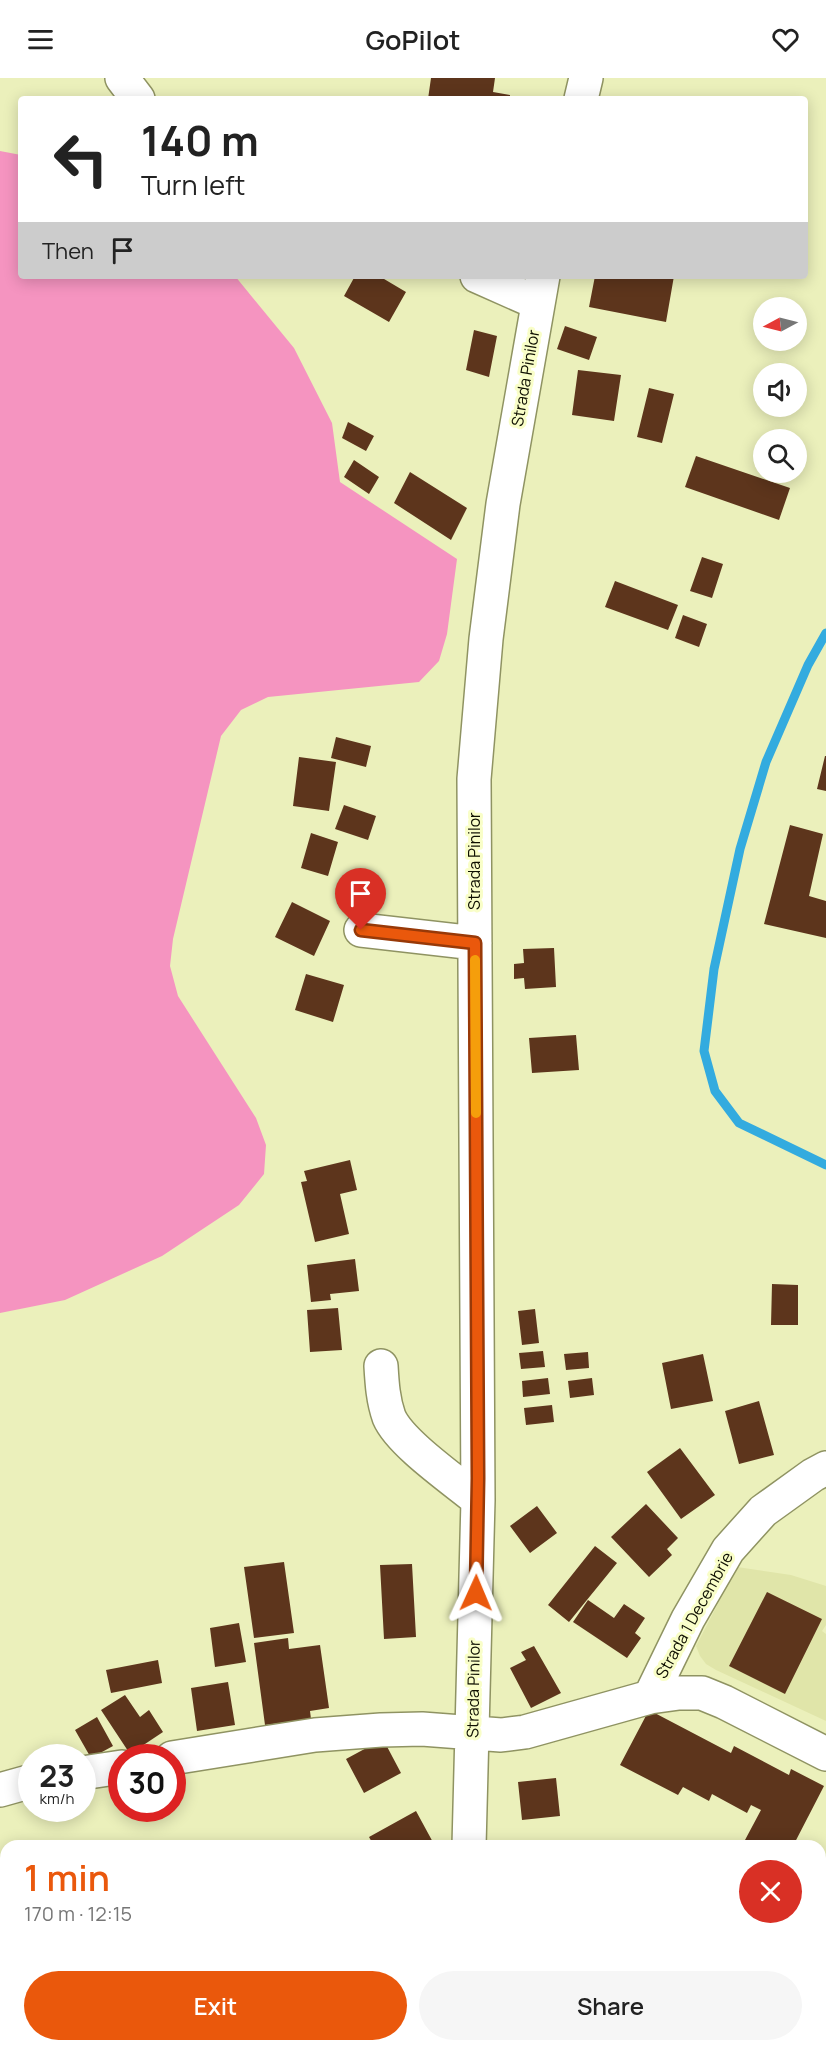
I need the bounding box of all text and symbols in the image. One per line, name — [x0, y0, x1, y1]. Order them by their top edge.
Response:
text: GoPilot — [365, 21, 461, 58]
icon: menu — [24, 23, 57, 56]
icon: heart — [769, 23, 802, 56]
text: 140 m — [141, 111, 259, 169]
icon: left — [42, 120, 120, 198]
text: Turn left — [141, 166, 245, 203]
icon: arrive — [106, 234, 139, 267]
text: Then — [42, 236, 94, 266]
north arrow — [753, 297, 807, 351]
map controls — [753, 297, 807, 483]
street label: Strada Pinilor — [506, 328, 544, 428]
button: sound — [753, 363, 807, 417]
button: search — [753, 429, 807, 483]
street label: Strada Pinilor — [463, 812, 485, 910]
pin — [335, 868, 386, 930]
icon: arrive — [344, 877, 377, 910]
street label: Strada 1 Decembrie — [650, 1548, 738, 1682]
position arrow — [444, 1561, 508, 1625]
street label: Strada Pinilor — [461, 1640, 485, 1738]
speed limit sign: 30 — [108, 1744, 186, 1822]
text: 23 — [39, 1755, 75, 1796]
text: km/h — [40, 1788, 74, 1809]
text: 1 min — [24, 1853, 110, 1902]
button: close — [739, 1860, 802, 1923]
text: 170 m · 12:15 — [24, 1900, 132, 1927]
button: Exit — [24, 1971, 407, 2040]
button: Share — [419, 1971, 802, 2040]

